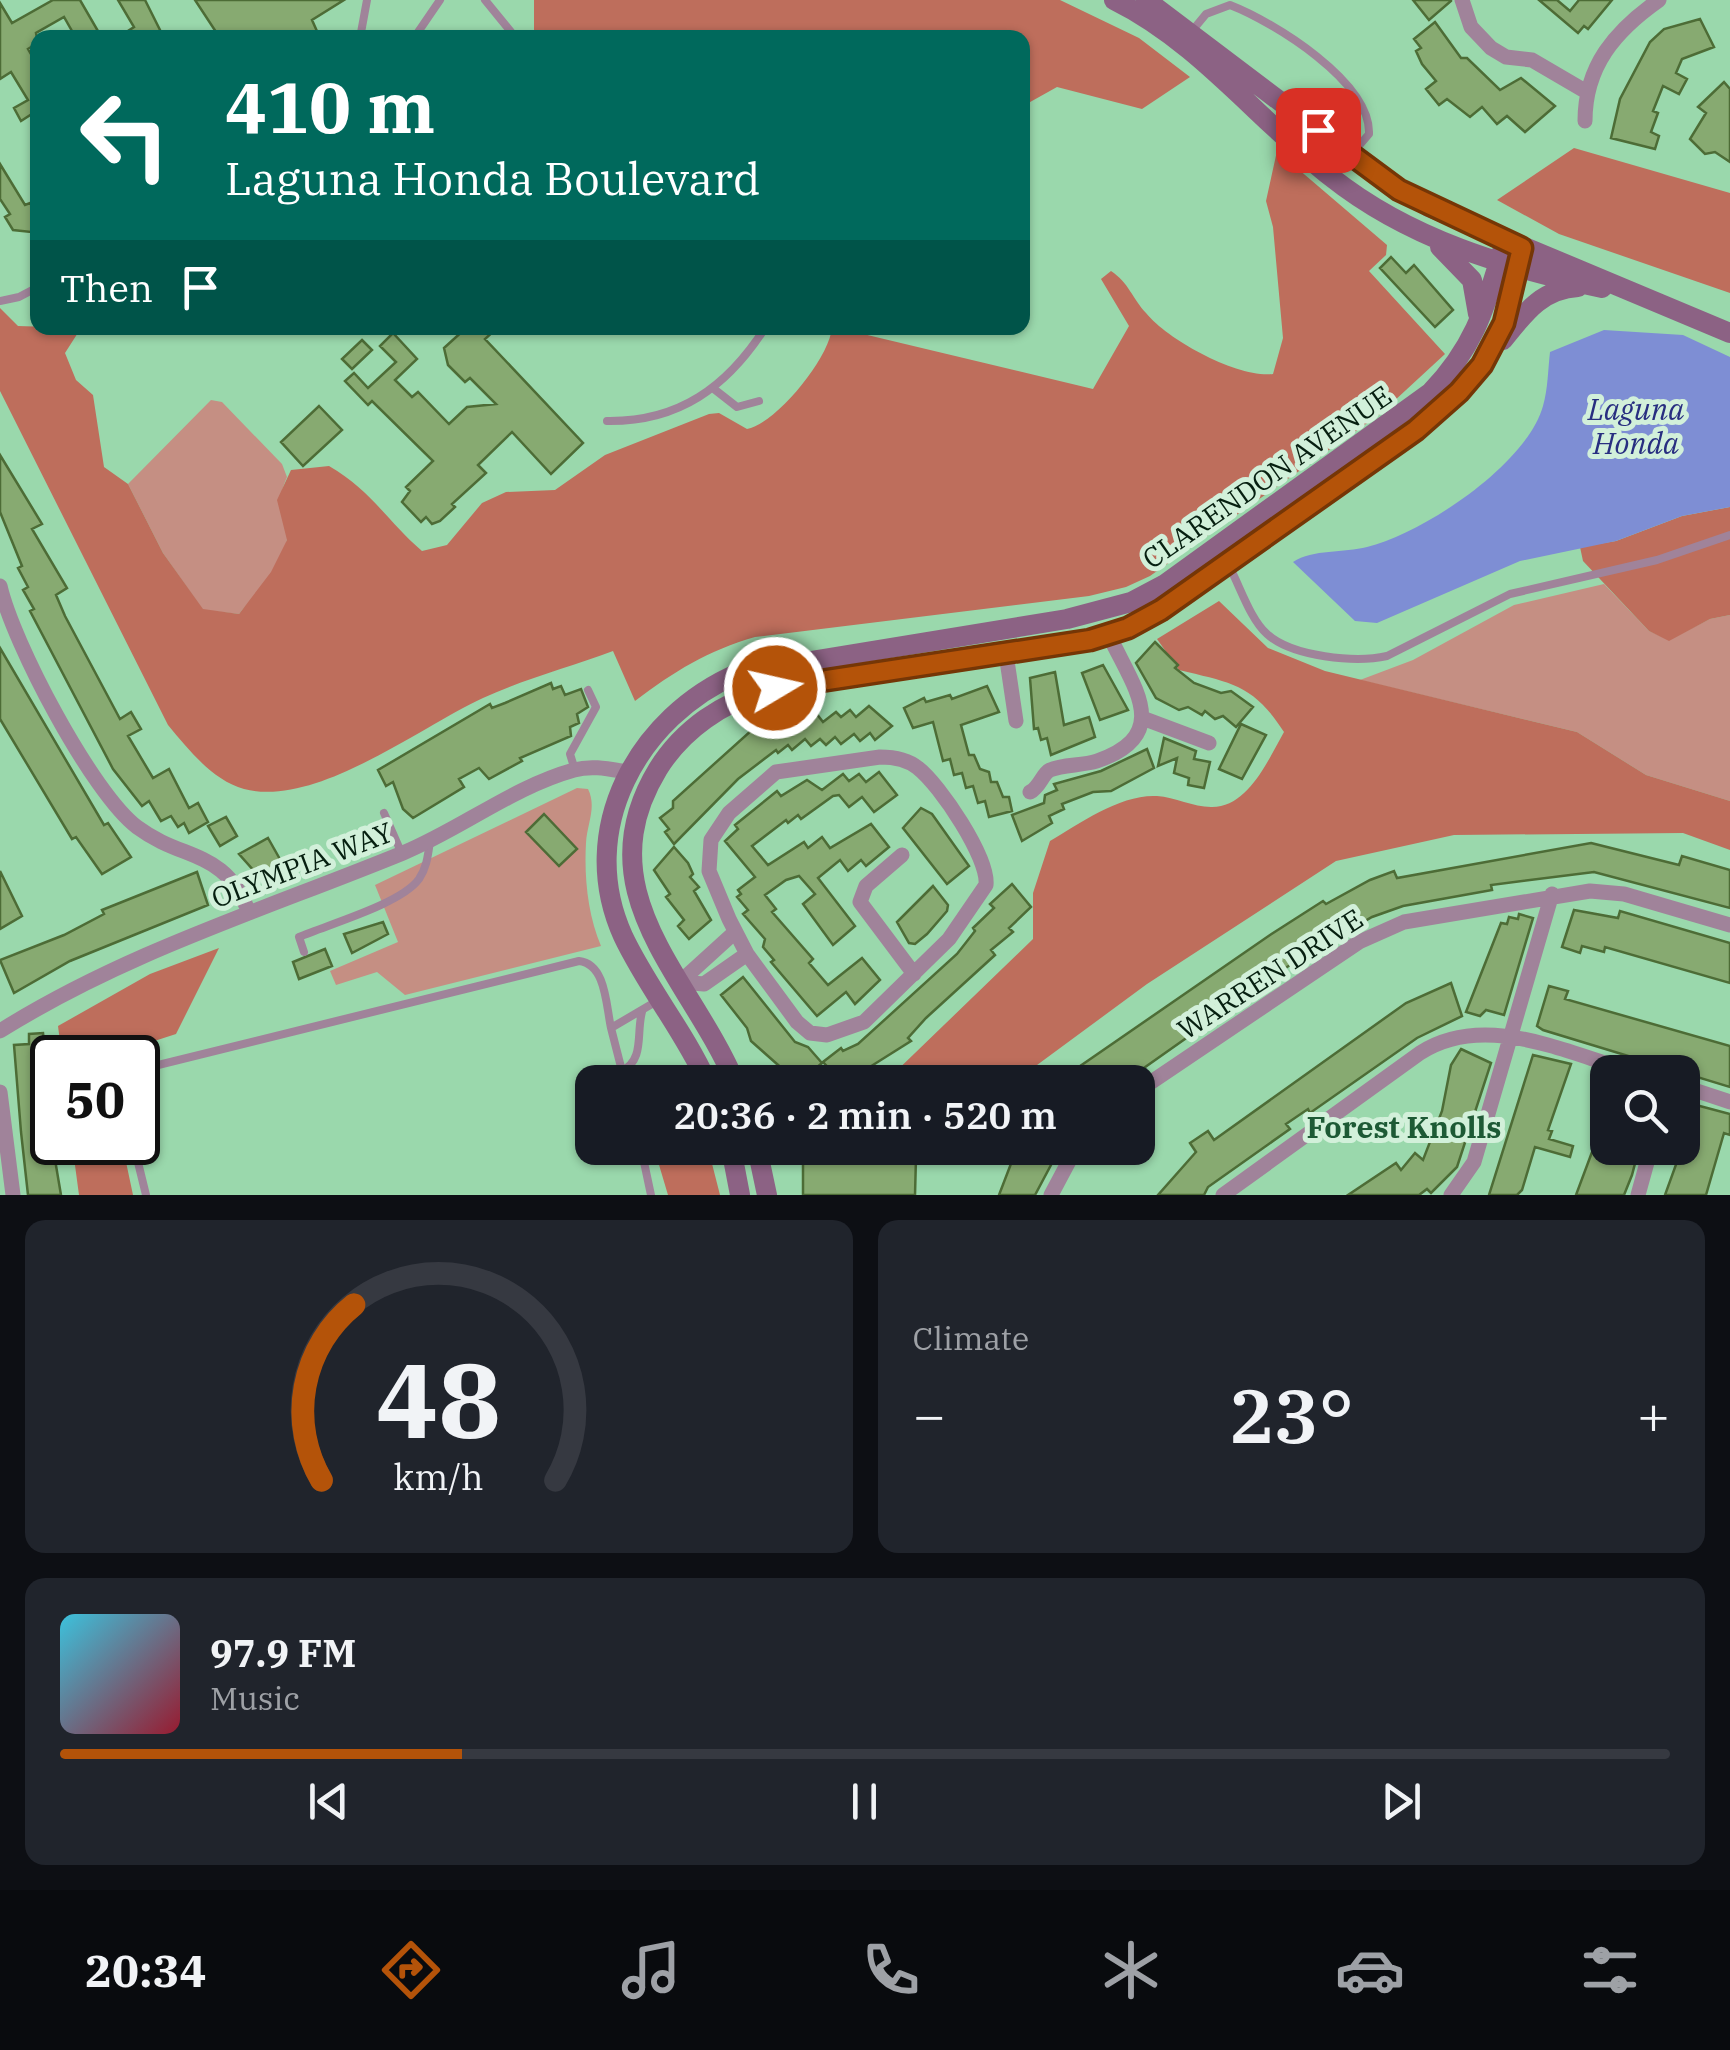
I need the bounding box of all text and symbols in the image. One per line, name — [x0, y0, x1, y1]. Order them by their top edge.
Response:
text: 410 m — [225, 61, 435, 152]
icon: left — [60, 70, 190, 200]
pin — [1276, 88, 1361, 173]
icon: arrive — [1291, 103, 1346, 158]
text: Laguna Honda Boulevard — [225, 149, 760, 207]
icon: arrive — [173, 260, 228, 315]
text: Then — [60, 263, 153, 312]
street label: CLARENDON AVENUE — [1135, 377, 1399, 577]
water label: Laguna Honda — [1587, 389, 1685, 462]
position arrow — [723, 636, 827, 740]
street label: OLYMPIA WAY — [206, 813, 398, 916]
street label: WARREN DRIVE — [1170, 900, 1370, 1047]
speed limit sign: 50 — [30, 1035, 160, 1165]
map controls — [1590, 1055, 1700, 1165]
button: search — [1590, 1055, 1700, 1165]
text: 20:36 · 2 min · 520 m — [673, 1090, 1057, 1139]
district label: Forest Knolls — [1307, 1107, 1501, 1146]
text: Climate — [913, 1317, 1029, 1359]
text: 48 — [376, 1331, 501, 1467]
text: 23° — [1229, 1366, 1354, 1464]
text: − — [913, 1379, 946, 1450]
text: + — [1637, 1379, 1670, 1450]
text: km/h — [394, 1453, 484, 1500]
text: 97.9 FM — [210, 1628, 356, 1677]
text: Music — [210, 1677, 300, 1719]
icon: previous — [301, 1774, 356, 1829]
icon: pause — [837, 1774, 892, 1829]
icon: next — [1374, 1774, 1429, 1829]
icon: directions — [376, 1935, 446, 2005]
icon: music — [616, 1935, 686, 2005]
icon: phone — [856, 1935, 926, 2005]
icon: climate — [1096, 1935, 1166, 2005]
icon: car — [1335, 1935, 1405, 2005]
icon: filters — [1575, 1935, 1645, 2005]
text: 20:34 — [85, 1941, 207, 1999]

